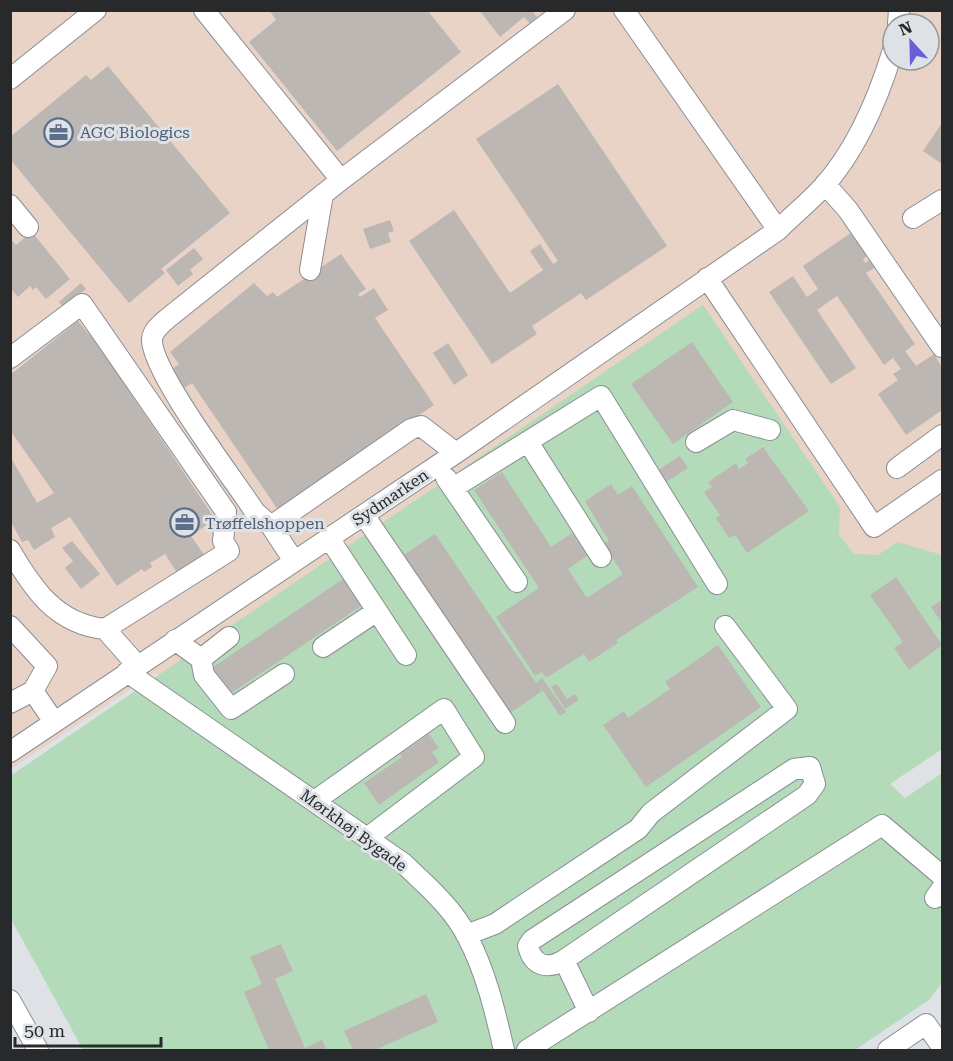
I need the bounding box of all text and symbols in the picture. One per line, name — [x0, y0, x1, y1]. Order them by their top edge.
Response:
north arrow — [881, 12, 941, 72]
text: N — [896, 17, 915, 40]
office icon: AGC Biologics — [43, 116, 75, 148]
place label: AGC Biologics — [80, 123, 190, 142]
street label: Sydmarken — [349, 465, 432, 530]
office icon: Trøffelshoppen — [168, 507, 200, 539]
place label: Trøffelshoppen — [205, 514, 325, 533]
street label: Mørkhøj Bygade — [297, 785, 411, 876]
scale bar — [15, 1010, 160, 1048]
text: 50 m — [24, 1020, 65, 1041]

